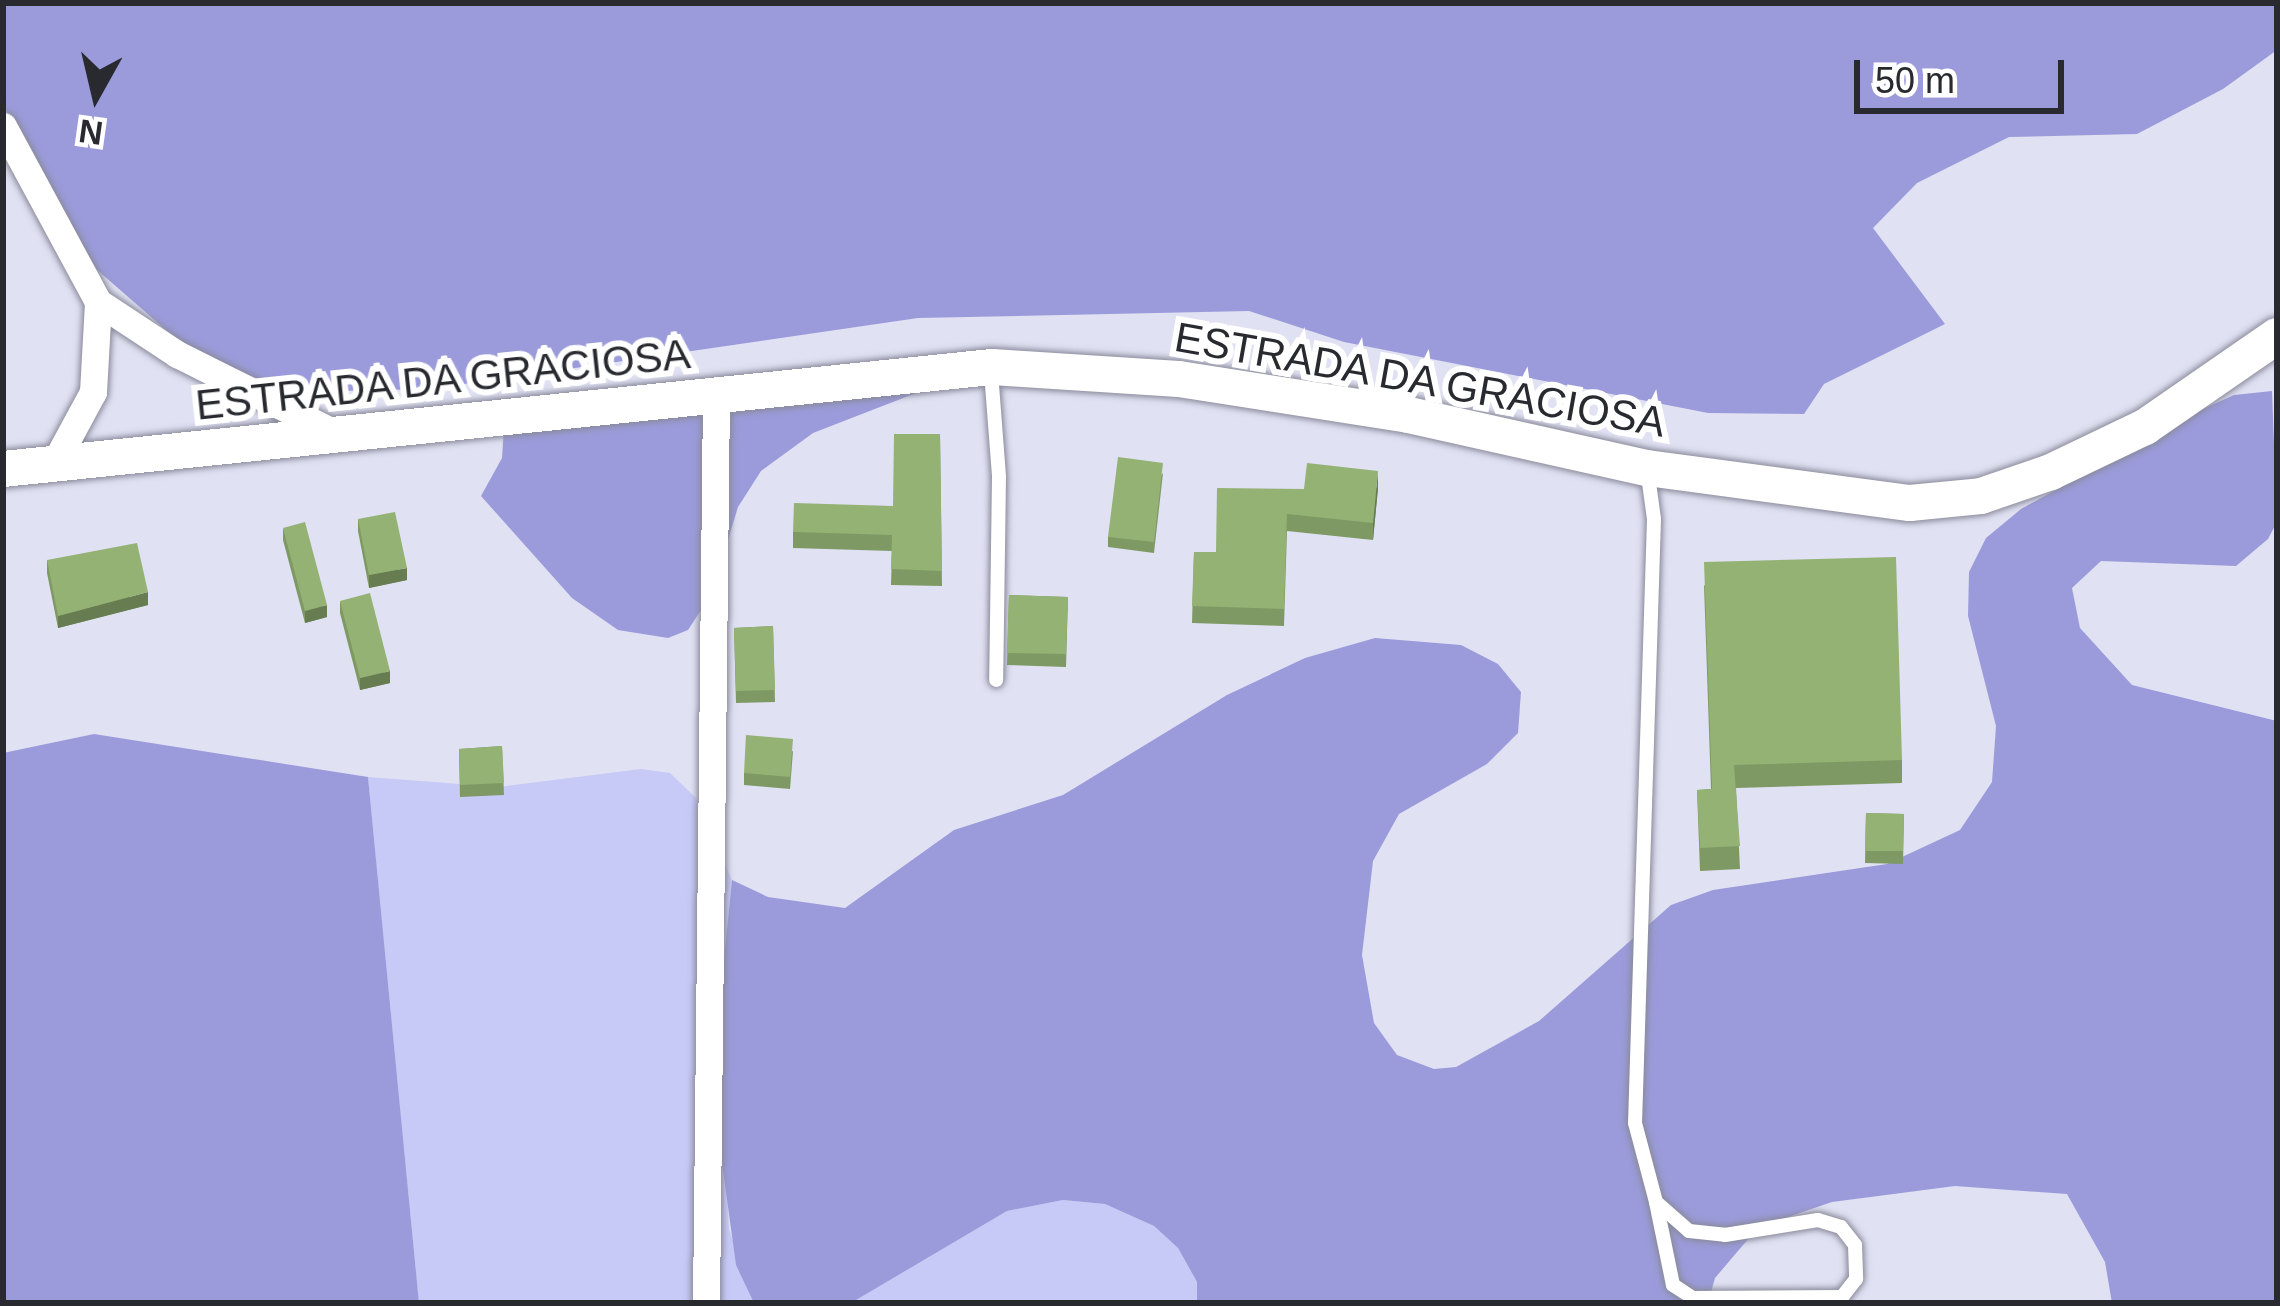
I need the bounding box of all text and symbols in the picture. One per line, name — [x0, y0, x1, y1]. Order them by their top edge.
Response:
north arrow — [36, 36, 156, 156]
scale bar — [1860, 36, 2070, 110]
text: 50 m — [1875, 60, 1955, 101]
text: N — [77, 112, 105, 152]
street label: ESTRADA DA GRACIOSA — [1169, 312, 1671, 448]
street label: ESTRADA DA GRACIOSA — [191, 329, 695, 431]

